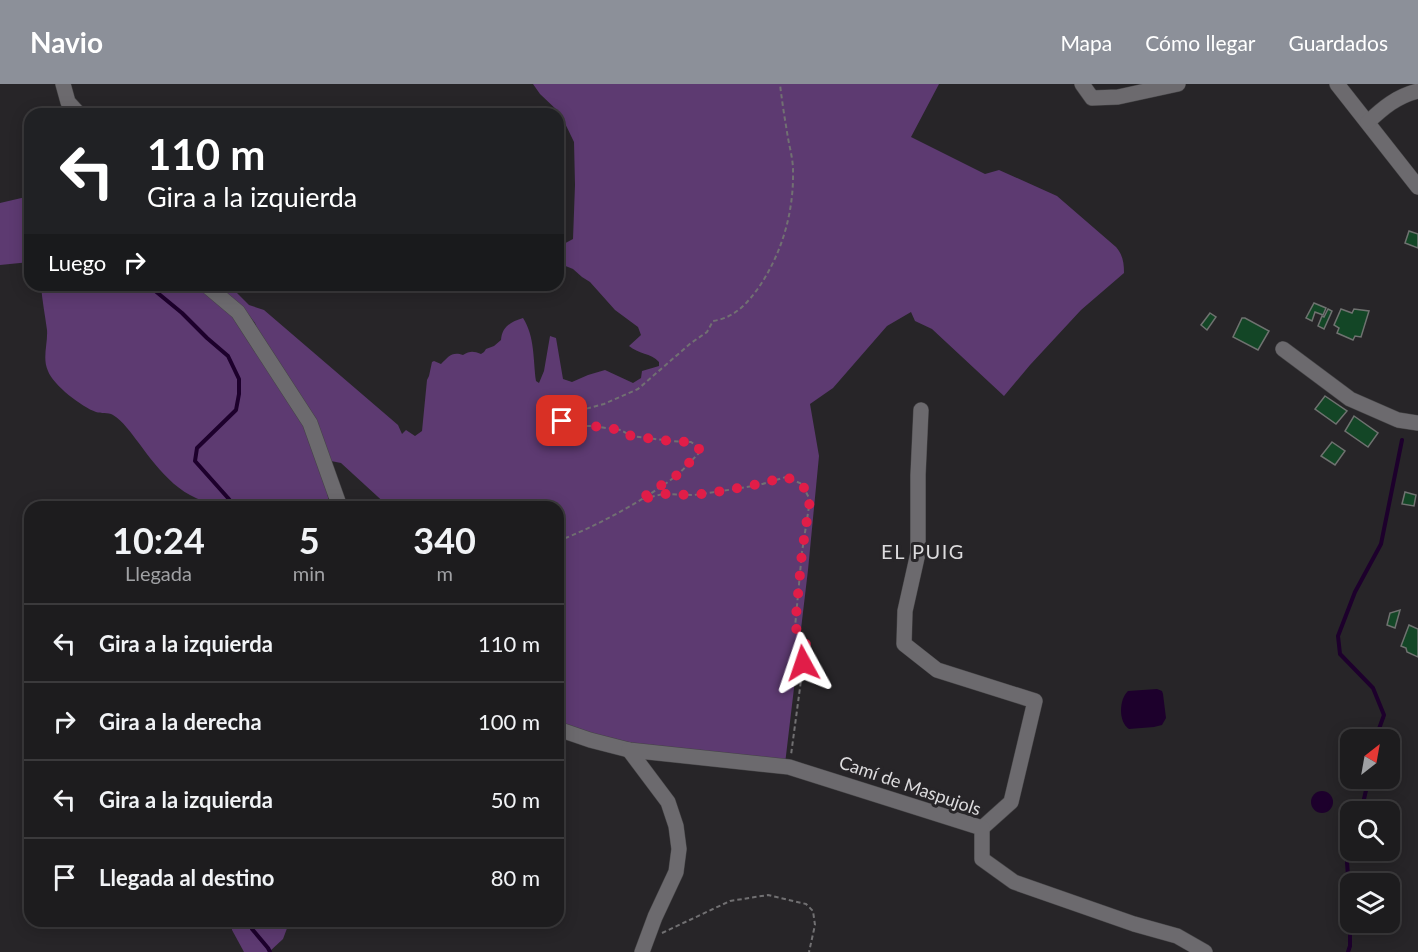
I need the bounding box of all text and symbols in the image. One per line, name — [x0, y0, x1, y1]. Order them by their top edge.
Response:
text: Navio — [30, 25, 103, 59]
text: Mapa — [1060, 30, 1112, 55]
text: Cómo llegar — [1145, 30, 1256, 55]
text: Guardados — [1289, 30, 1388, 55]
text: 110 m — [147, 129, 265, 179]
icon: left — [48, 132, 126, 210]
text: Gira a la izquierda — [147, 180, 357, 213]
icon: right — [118, 246, 151, 279]
text: Luego — [48, 249, 106, 276]
pin — [536, 395, 587, 446]
icon: arrive — [545, 404, 578, 437]
text: 10:24 — [112, 518, 205, 562]
text: 5 — [299, 518, 320, 562]
text: 340 — [413, 518, 476, 562]
district label: EL PUIG — [881, 539, 965, 563]
text: Llegada — [125, 561, 192, 585]
text: min — [293, 561, 325, 585]
text: m — [436, 561, 453, 585]
icon: left — [48, 627, 81, 660]
text: Gira a la izquierda — [99, 630, 273, 657]
text: 110 m — [478, 630, 540, 657]
position arrow — [771, 631, 835, 695]
icon: right — [48, 705, 81, 738]
text: Gira a la derecha — [99, 708, 262, 735]
text: 100 m — [478, 708, 540, 735]
north arrow — [1340, 729, 1400, 789]
map controls — [1340, 729, 1400, 933]
street label: Camí de Maspujols — [836, 750, 984, 820]
icon: left — [48, 783, 81, 816]
text: Gira a la izquierda — [99, 786, 273, 813]
text: 50 m — [491, 786, 540, 813]
button: search — [1340, 801, 1400, 861]
icon: arrive — [48, 861, 81, 894]
text: Llegada al destino — [99, 864, 275, 891]
text: 80 m — [491, 864, 540, 891]
button: layers — [1340, 873, 1400, 933]

